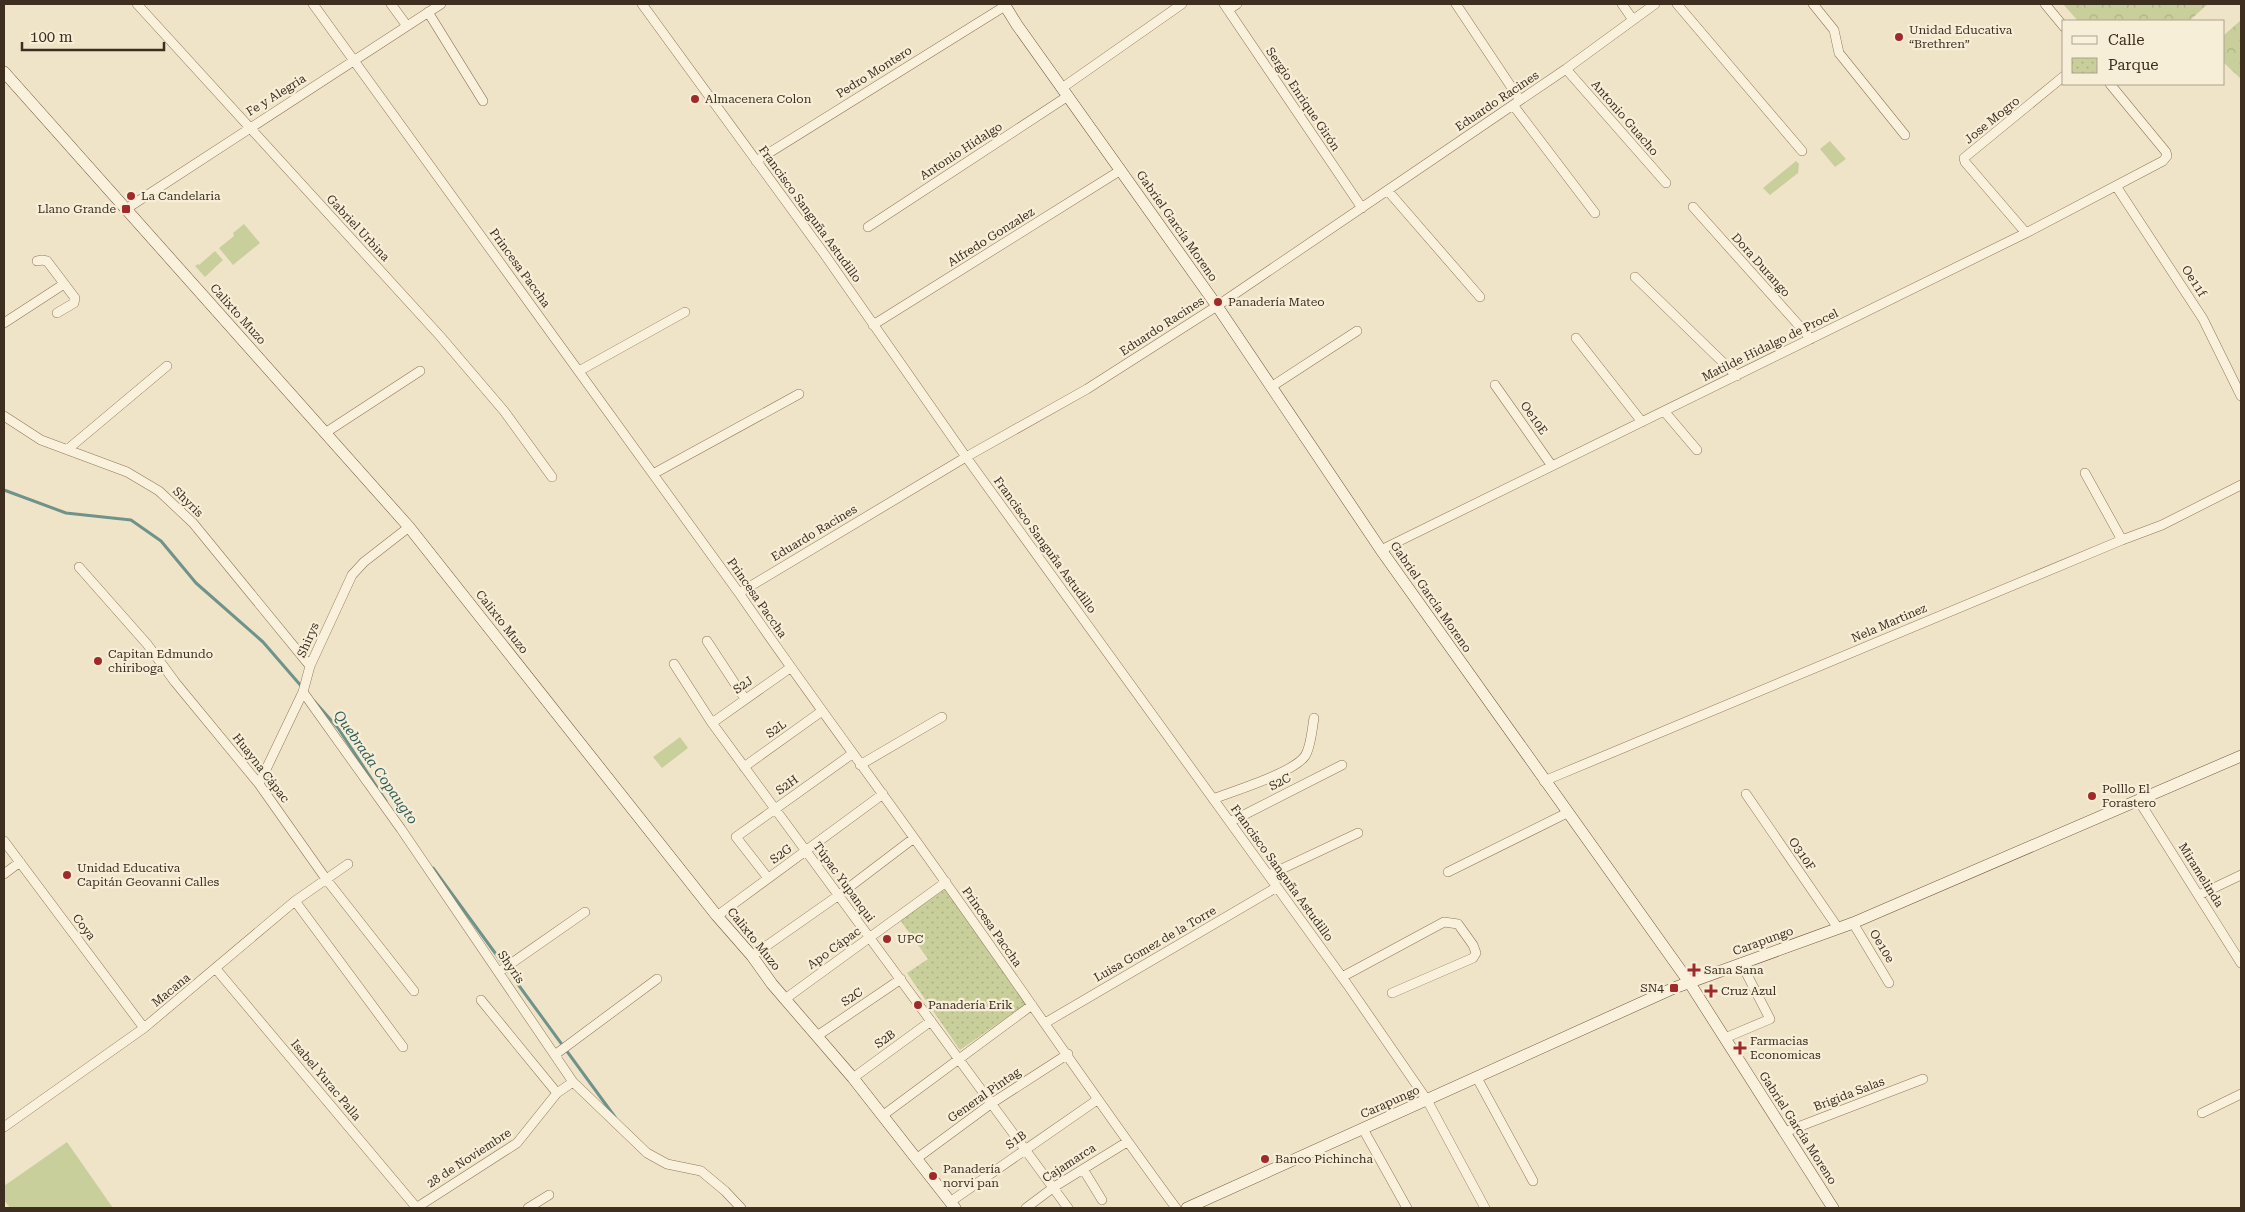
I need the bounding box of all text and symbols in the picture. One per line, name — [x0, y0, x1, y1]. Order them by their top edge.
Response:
scale bar — [22, 20, 165, 52]
legend — [2062, 20, 2225, 85]
place label: Unidad Educativa “Brethren” — [1909, 23, 2013, 51]
text: 100 m — [30, 28, 73, 46]
marker: Unidad Educativa “Brethren” — [1893, 31, 1905, 43]
text: Calle — [2108, 31, 2144, 49]
street label: Pedro Montero — [834, 43, 914, 101]
street label: Sergio Enrique Girón — [1263, 45, 1343, 154]
text: Parque — [2108, 56, 2159, 74]
street label: Eduardo Racines — [1453, 68, 1542, 134]
street label: Fe y Alegria — [244, 71, 309, 119]
street label: Antonio Guacho — [1588, 77, 1662, 159]
place label: Almacenera Colon — [705, 92, 812, 106]
marker: Almacenera Colon — [689, 93, 701, 105]
street label: Jose Mogro — [1962, 94, 2022, 146]
street label: Antonio Hidalgo — [917, 119, 1005, 183]
street label: Francisco Sanguña Astudillo — [756, 143, 864, 285]
street label: Gabriel García Moreno — [1133, 168, 1221, 284]
place label: La Candelaria — [141, 189, 221, 203]
marker: La Candelaria — [125, 190, 137, 202]
street label: Gabriel Urbina — [324, 192, 393, 265]
place label: Llano Grande — [37, 202, 116, 216]
marker: Llano Grande — [120, 203, 132, 215]
street label: Alfredo Gonzalez — [945, 205, 1037, 269]
street label: Princesa Paccha — [487, 226, 554, 311]
street label: Dora Durango — [1729, 230, 1793, 300]
street label: Oe11f — [2179, 263, 2209, 299]
street label: Calixto Muzo — [207, 281, 269, 347]
street label: Eduardo Racines — [1117, 293, 1207, 358]
place label: Panadería Mateo — [1228, 295, 1325, 309]
marker: Panadería Mateo — [1212, 296, 1224, 308]
street label: Matilde Hidalgo de Procel — [1700, 306, 1841, 384]
street label: Oe10E — [1518, 399, 1550, 437]
street label: Francisco Sanguña Astudillo — [991, 474, 1099, 616]
street label: Shyris — [170, 484, 206, 520]
street label: Eduardo Racines — [769, 502, 860, 564]
street label: Gabriel García Moreno — [1387, 539, 1475, 655]
street label: Princesa Paccha — [724, 555, 790, 641]
street label: Calixto Muzo — [473, 588, 531, 656]
street label: Nela Martinez — [1849, 601, 1929, 645]
street label: Shirys — [294, 620, 322, 660]
place label: Capitan Edmundo chiriboga — [108, 647, 213, 675]
marker: Capitan Edmundo chiriboga — [92, 655, 104, 667]
street label: S2J — [730, 673, 756, 697]
water label: Quebrada Copaugto — [331, 707, 421, 827]
street label: S2L — [763, 717, 789, 741]
street label: Huayna Cápac — [230, 731, 293, 806]
street label: S2C — [1267, 770, 1294, 793]
street label: S2H — [773, 772, 801, 798]
place label: Polllo El Forastero — [2102, 782, 2156, 810]
marker: Polllo El Forastero — [2086, 790, 2098, 802]
street label: Francisco Sanguña Astudillo — [1228, 802, 1336, 944]
street label: O310F — [1786, 835, 1818, 873]
street label: Túpac Yupanqui — [810, 839, 878, 925]
street label: Miramelinda — [2176, 840, 2227, 910]
street label: S2G — [767, 841, 795, 867]
place label: Unidad Educativa Capitán Geovanni Calles — [77, 861, 220, 889]
marker: Unidad Educativa Capitán Geovanni Calles — [61, 869, 73, 881]
street label: Princesa Paccha — [959, 884, 1025, 970]
street label: Luisa Gomez de la Torre — [1091, 903, 1219, 985]
street label: Calixto Muzo — [724, 905, 784, 973]
street label: Coya — [70, 911, 99, 943]
street label: Apo Cápac — [805, 924, 864, 972]
street label: Carapungo — [1731, 924, 1795, 958]
street label: Oe10e — [1867, 927, 1898, 965]
place label: UPC — [897, 932, 924, 946]
marker: UPC — [881, 933, 893, 945]
street label: Shyris — [495, 948, 527, 986]
place label: Sana Sana — [1704, 963, 1764, 977]
marker: Sana Sana — [1688, 964, 1700, 976]
street label: Macana — [149, 970, 193, 1010]
place label: SN4 — [1640, 981, 1664, 995]
marker: SN4 — [1668, 982, 1680, 994]
place label: Cruz Azul — [1721, 984, 1776, 998]
street label: S2C — [839, 985, 866, 1009]
marker: Cruz Azul — [1705, 985, 1717, 997]
place label: Panadería Erik — [928, 998, 1013, 1012]
marker: Panadería Erik — [912, 999, 924, 1011]
street label: S2B — [872, 1027, 898, 1051]
place label: Farmacias Economicas — [1750, 1034, 1821, 1062]
street label: Isabel Yurac Palla — [288, 1037, 364, 1124]
marker: Farmacias Economicas — [1734, 1042, 1746, 1054]
street label: General Pintag — [945, 1065, 1023, 1125]
street label: Gabriel García Moreno — [1756, 1069, 1840, 1187]
street label: Brigida Salas — [1812, 1074, 1887, 1114]
street label: Carapungo — [1358, 1083, 1422, 1121]
street label: 28 de Noviembre — [424, 1125, 514, 1190]
street label: S1B — [1003, 1128, 1029, 1152]
street label: Cajamarca — [1040, 1140, 1099, 1185]
place label: Banco Pichincha — [1275, 1152, 1373, 1166]
marker: Banco Pichincha — [1259, 1153, 1271, 1165]
place label: Panadería norvi pan — [943, 1162, 1001, 1190]
marker: Panadería norvi pan — [927, 1170, 939, 1182]

